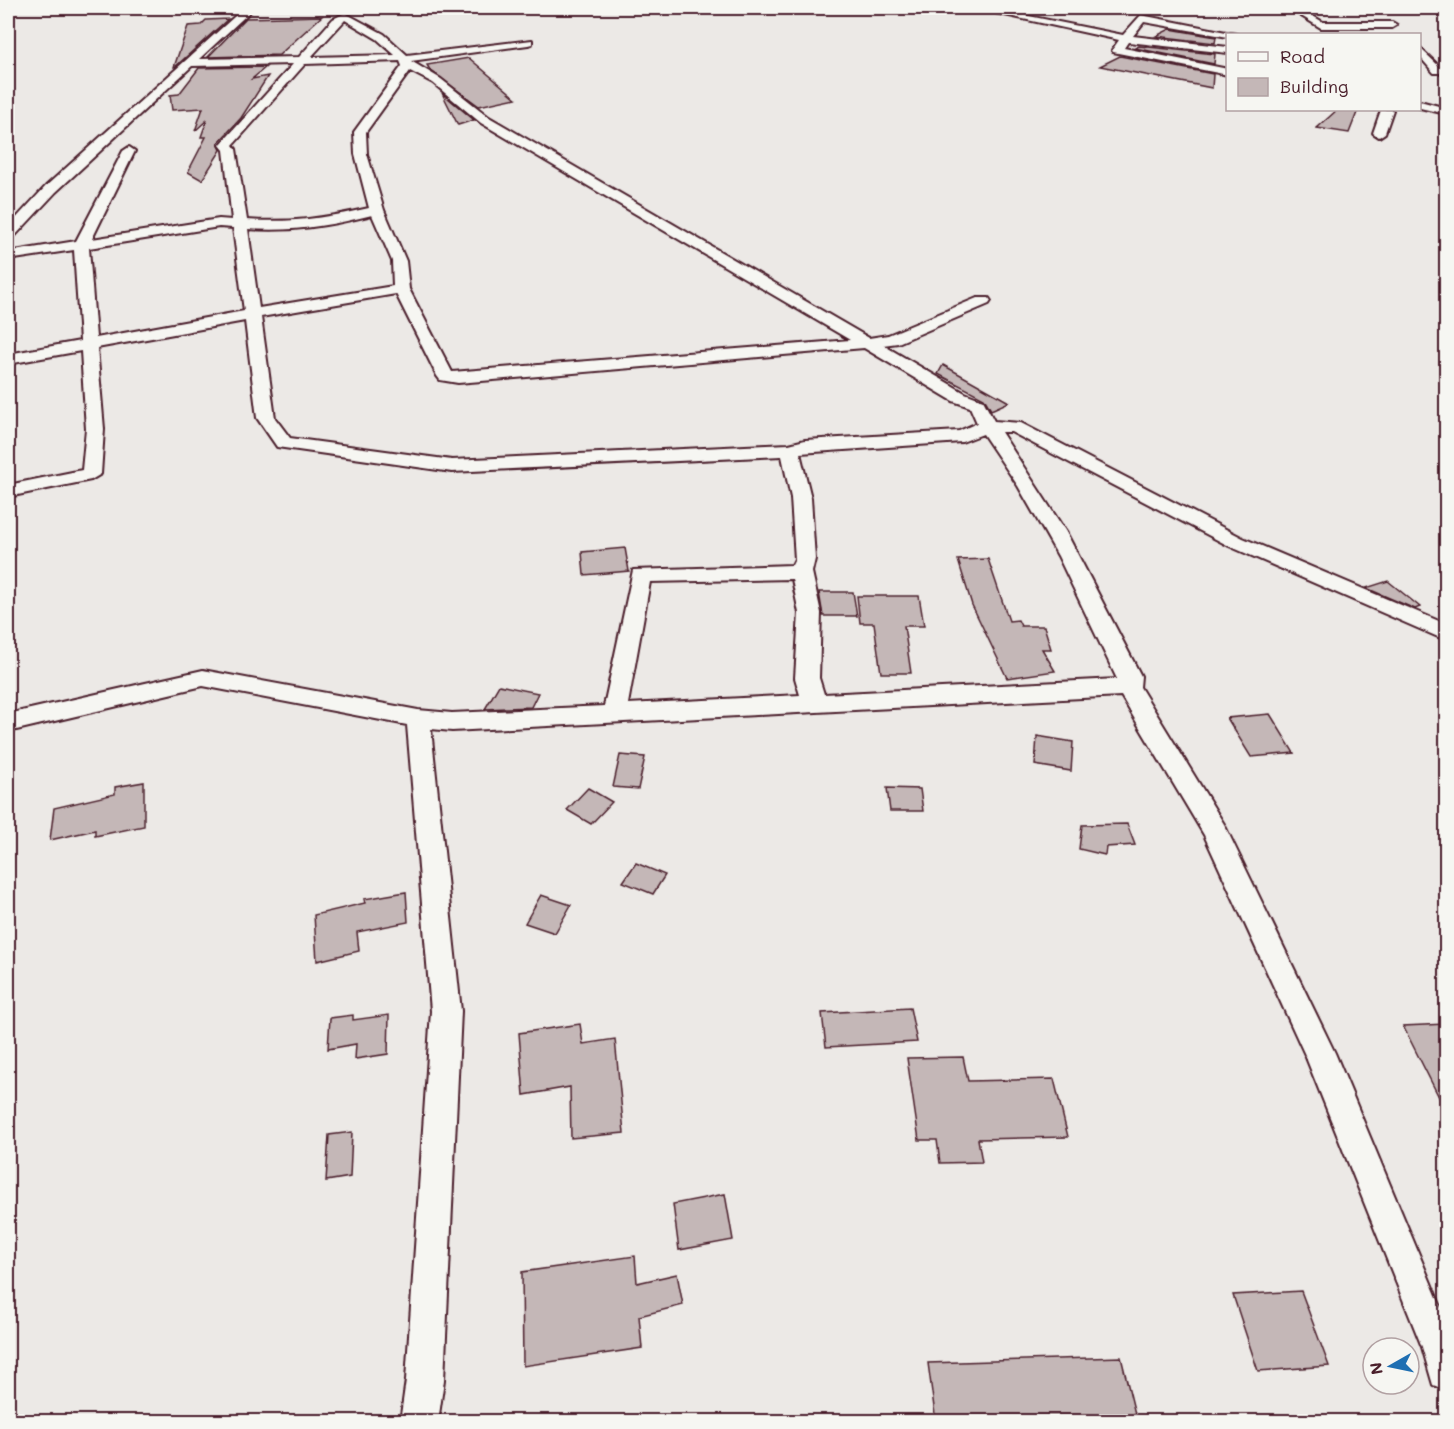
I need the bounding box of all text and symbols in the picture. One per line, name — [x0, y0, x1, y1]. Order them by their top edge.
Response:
legend — [1226, 33, 1421, 111]
text: Road — [1280, 44, 1325, 68]
text: Building — [1280, 74, 1348, 98]
north arrow — [1361, 1336, 1421, 1396]
text: N — [1364, 1361, 1387, 1376]

